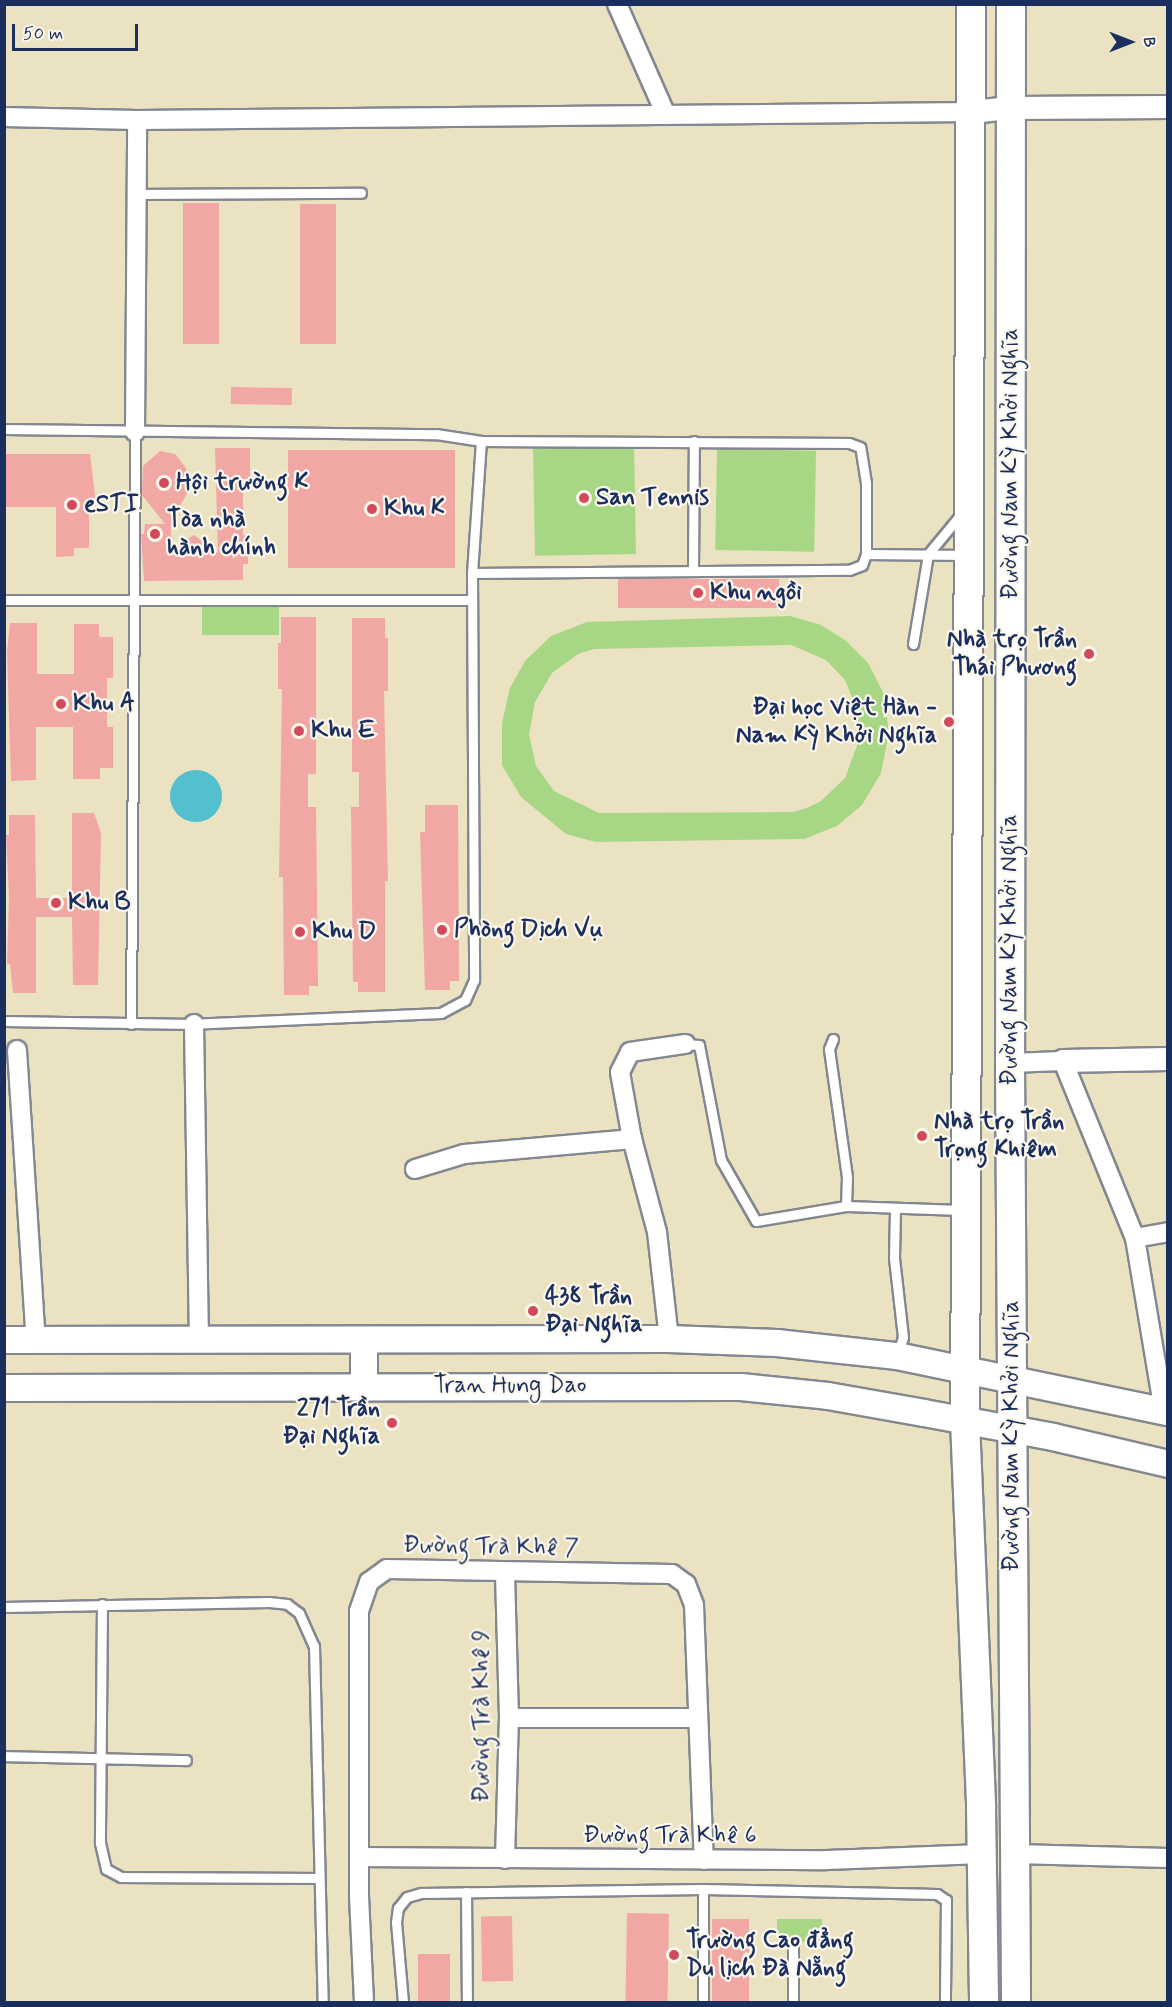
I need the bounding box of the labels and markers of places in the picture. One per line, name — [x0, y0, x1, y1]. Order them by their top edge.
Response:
place label: Hội trường K — [176, 469, 311, 497]
marker: Hội trường K — [157, 476, 171, 490]
place label: San Tennis — [596, 484, 711, 512]
place label: eSTI — [84, 491, 139, 519]
marker: San Tennis — [577, 491, 591, 505]
place label: Khu K — [384, 495, 448, 523]
marker: eSTI — [65, 498, 79, 512]
marker: Khu K — [365, 502, 379, 516]
place label: Tòa nhà hành chính — [167, 506, 276, 562]
marker: Tòa nhà hành chính — [148, 527, 162, 541]
place label: Khu ngồi — [710, 579, 796, 607]
marker: Khu ngồi — [691, 586, 705, 600]
place label: Nhà trọ Trần Thái Phương — [947, 626, 1077, 682]
marker: Nhà trọ Trần Thái Phương — [1082, 647, 1096, 661]
place label: Khu A — [73, 690, 135, 718]
place label: Đại học Việt Hàn - Nam Kỳ Khởi Nghĩa — [733, 694, 937, 750]
marker: Khu A — [54, 697, 68, 711]
marker: Đại học Việt Hàn - Nam Kỳ Khởi Nghĩa — [942, 715, 956, 729]
place label: Khu E — [311, 717, 372, 745]
marker: Khu E — [292, 724, 306, 738]
place label: Khu B — [68, 889, 130, 917]
marker: Khu B — [49, 896, 63, 910]
place label: Phòng Dịch Vụ — [454, 916, 603, 944]
place label: Khu D — [312, 918, 375, 946]
marker: Phòng Dịch Vụ — [435, 923, 449, 937]
marker: Khu D — [293, 925, 307, 939]
place label: Nhà trọ Trần Trọng Khiêm — [934, 1108, 1064, 1164]
marker: Nhà trọ Trần Trọng Khiêm — [915, 1129, 929, 1143]
place label: 438 Trần Đại Nghĩa — [545, 1283, 643, 1339]
marker: 438 Trần Đại Nghĩa — [526, 1304, 540, 1318]
place label: 271 Trần Đại Nghĩa — [282, 1395, 380, 1451]
marker: 271 Trần Đại Nghĩa — [385, 1416, 399, 1430]
place label: Trường Cao đẳng Du lịch Đà Nẵng — [686, 1927, 855, 1983]
marker: Trường Cao đẳng Du lịch Đà Nẵng — [667, 1948, 681, 1962]

